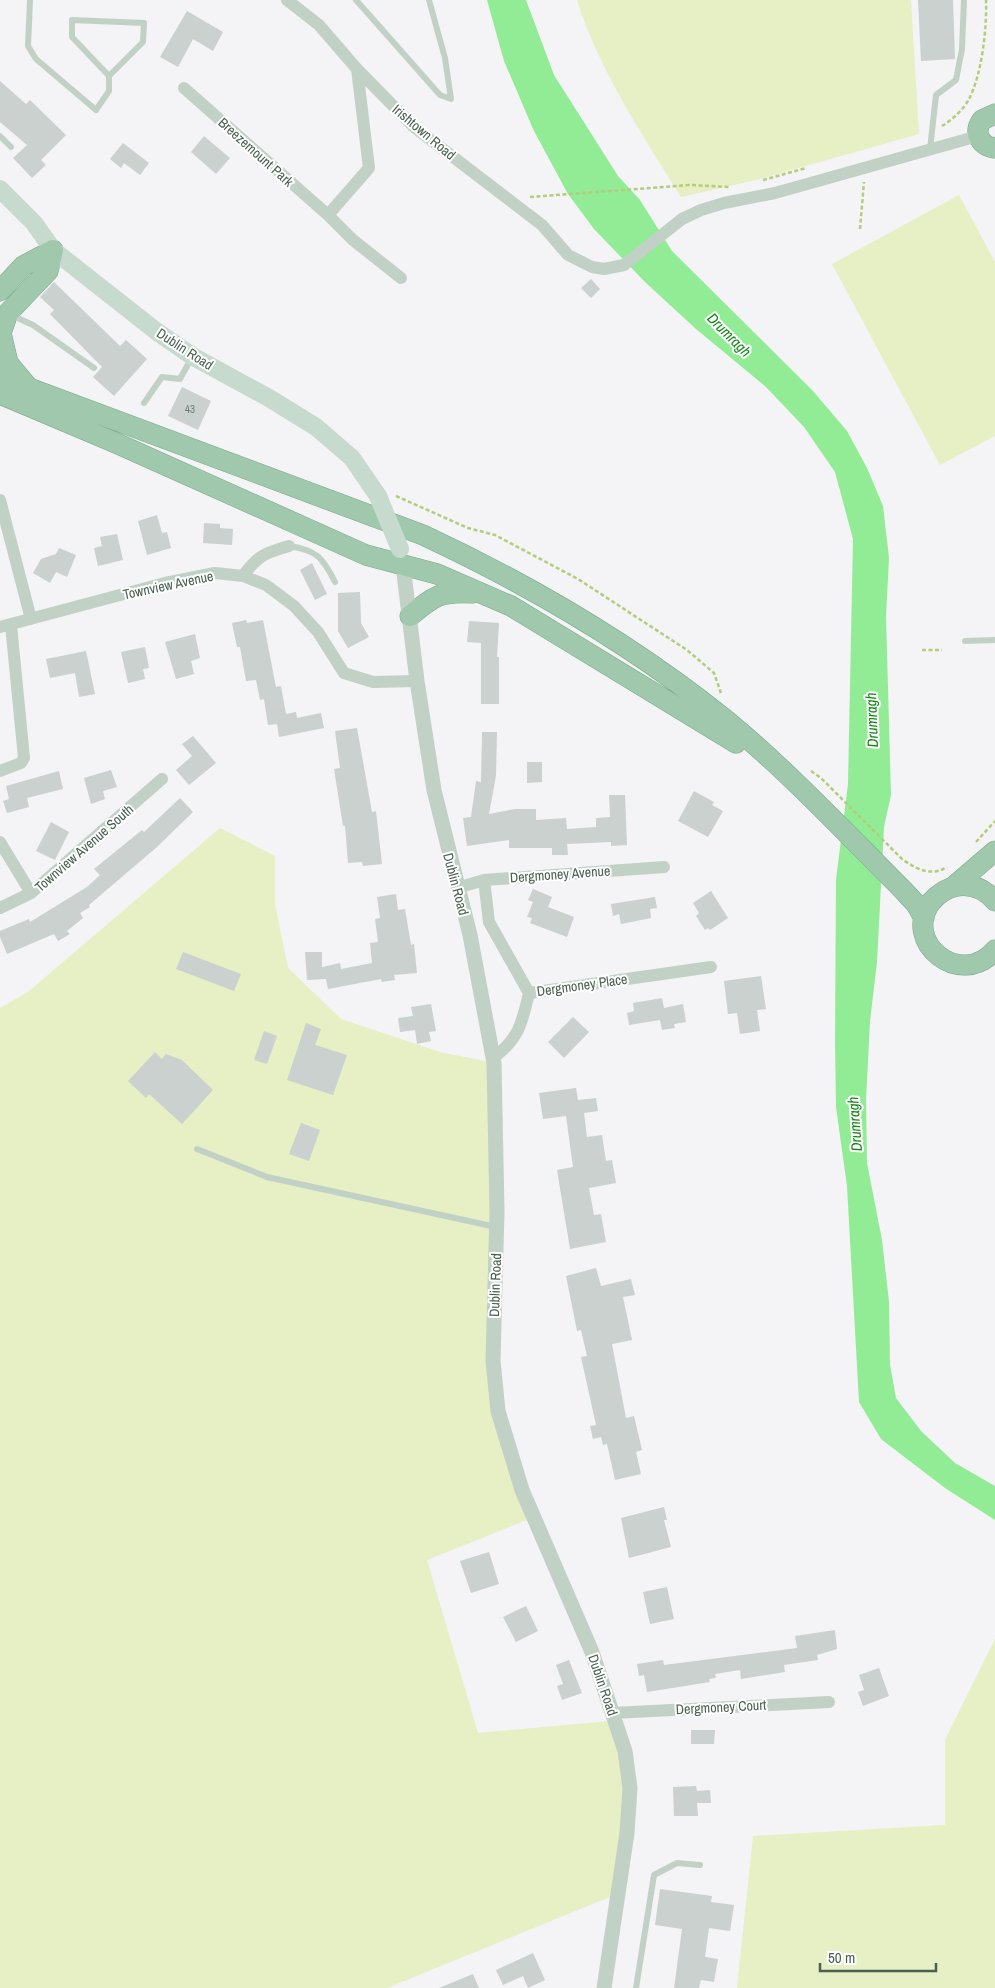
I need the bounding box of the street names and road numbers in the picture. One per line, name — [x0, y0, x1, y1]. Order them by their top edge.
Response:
street label: Irishtown Road — [389, 100, 459, 164]
street label: Breezemount Park — [215, 114, 298, 191]
street label: Dublin Road — [153, 324, 217, 374]
street label: Townview Avenue — [121, 567, 215, 603]
street label: Townview Avenue South — [31, 800, 137, 896]
street label: Dublin Road — [439, 851, 473, 917]
street label: Dergmoney Avenue — [509, 862, 611, 886]
street label: Dergmoney Place — [536, 970, 628, 1000]
street label: Dublin Road — [485, 1253, 505, 1317]
street label: Dublin Road — [584, 1652, 622, 1718]
street label: Dergmoney Court — [675, 1696, 767, 1718]

